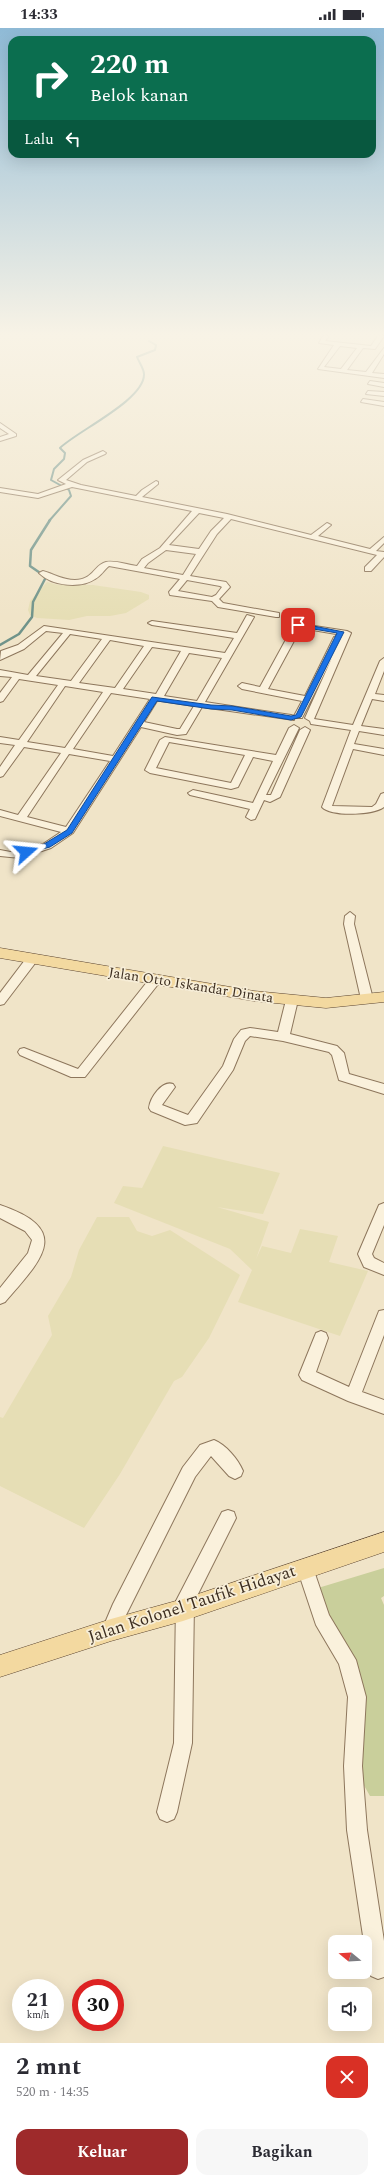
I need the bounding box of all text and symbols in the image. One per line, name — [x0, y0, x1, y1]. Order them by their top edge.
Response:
text: 14:33 — [20, 3, 58, 26]
text: 220 m — [90, 43, 169, 86]
icon: right — [24, 52, 76, 104]
text: Belok kanan — [90, 82, 189, 109]
text: Lalu — [24, 128, 54, 151]
icon: left — [62, 128, 84, 150]
pin — [281, 608, 315, 642]
icon: arrive — [287, 614, 309, 636]
position arrow — [5, 831, 47, 873]
street label: Jalan Otto Iskandar Dinata — [107, 962, 275, 1008]
street label: Jalan Kolonel Taufik Hidayat — [85, 1558, 299, 1650]
north arrow — [328, 1935, 372, 1979]
map controls — [328, 1935, 372, 2031]
speed limit sign: 30 — [72, 1979, 124, 2031]
text: 21 — [27, 1985, 49, 2015]
button: sound — [328, 1987, 372, 2031]
text: km/h — [27, 2007, 49, 2023]
text: 2 mnt — [16, 2049, 81, 2085]
button: close — [326, 2056, 368, 2098]
text: 520 m · 14:35 — [16, 2082, 89, 2102]
button: Keluar — [16, 2129, 188, 2175]
button: Bagikan — [196, 2129, 368, 2175]

